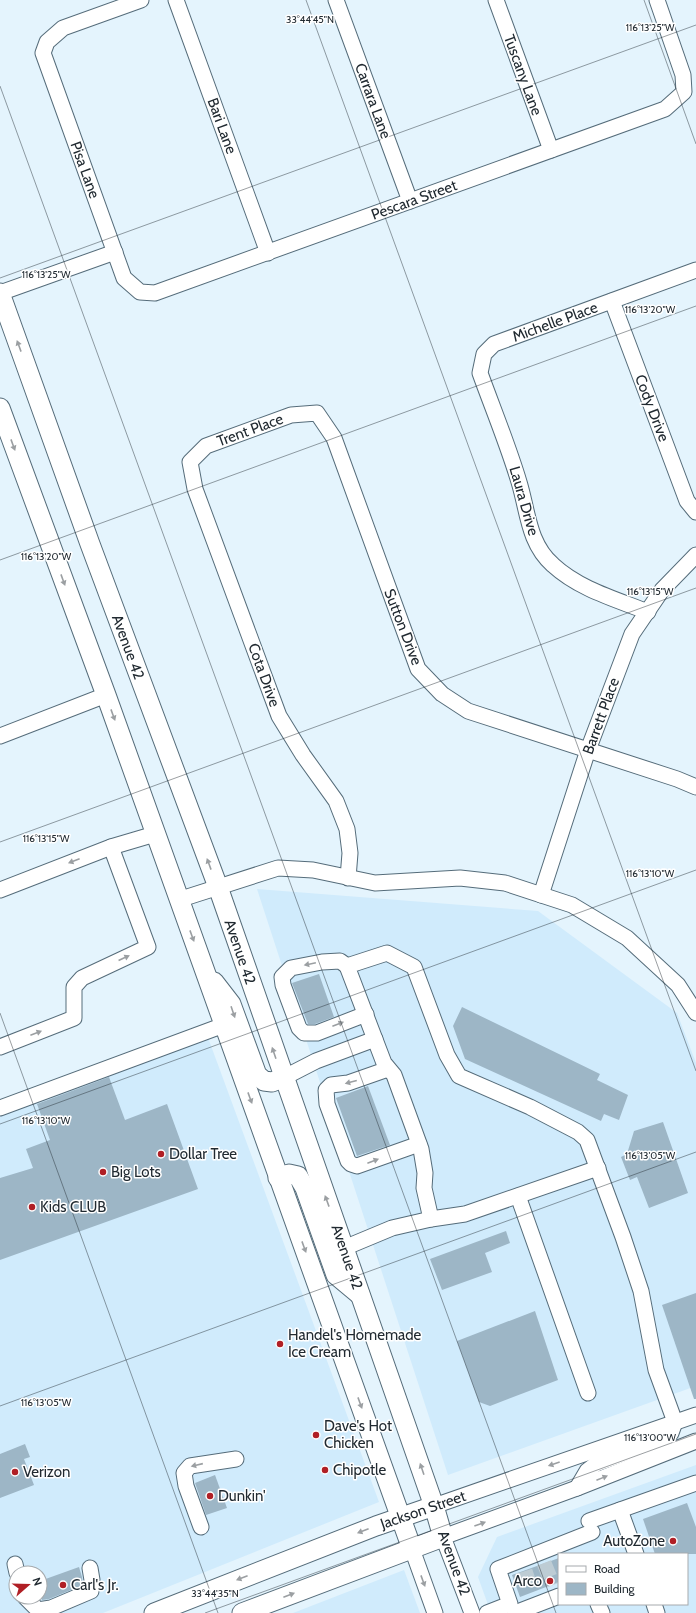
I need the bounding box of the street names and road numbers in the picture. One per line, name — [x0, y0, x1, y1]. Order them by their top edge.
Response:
street label: Tuscany Lane — [500, 32, 546, 118]
street label: Carrara Lane — [351, 61, 395, 141]
street label: Bari Lane — [204, 96, 241, 157]
street label: Pisa Lane — [66, 139, 104, 201]
street label: Pescara Street — [369, 176, 459, 224]
street label: Michelle Place — [510, 298, 600, 346]
street label: Cody Drive — [631, 372, 673, 444]
street label: Trent Place — [214, 410, 286, 450]
street label: Laura Drive — [506, 464, 543, 538]
street label: Sutton Drive — [380, 586, 426, 668]
street label: Avenue 42 — [108, 612, 148, 682]
street label: Cota Drive — [244, 641, 284, 710]
street label: Barrett Place — [579, 675, 623, 757]
street label: Avenue 42 — [221, 917, 260, 987]
street label: Avenue 42 — [328, 1222, 367, 1292]
street label: Jackson Street — [377, 1487, 468, 1533]
street label: Avenue 42 — [434, 1528, 474, 1598]

